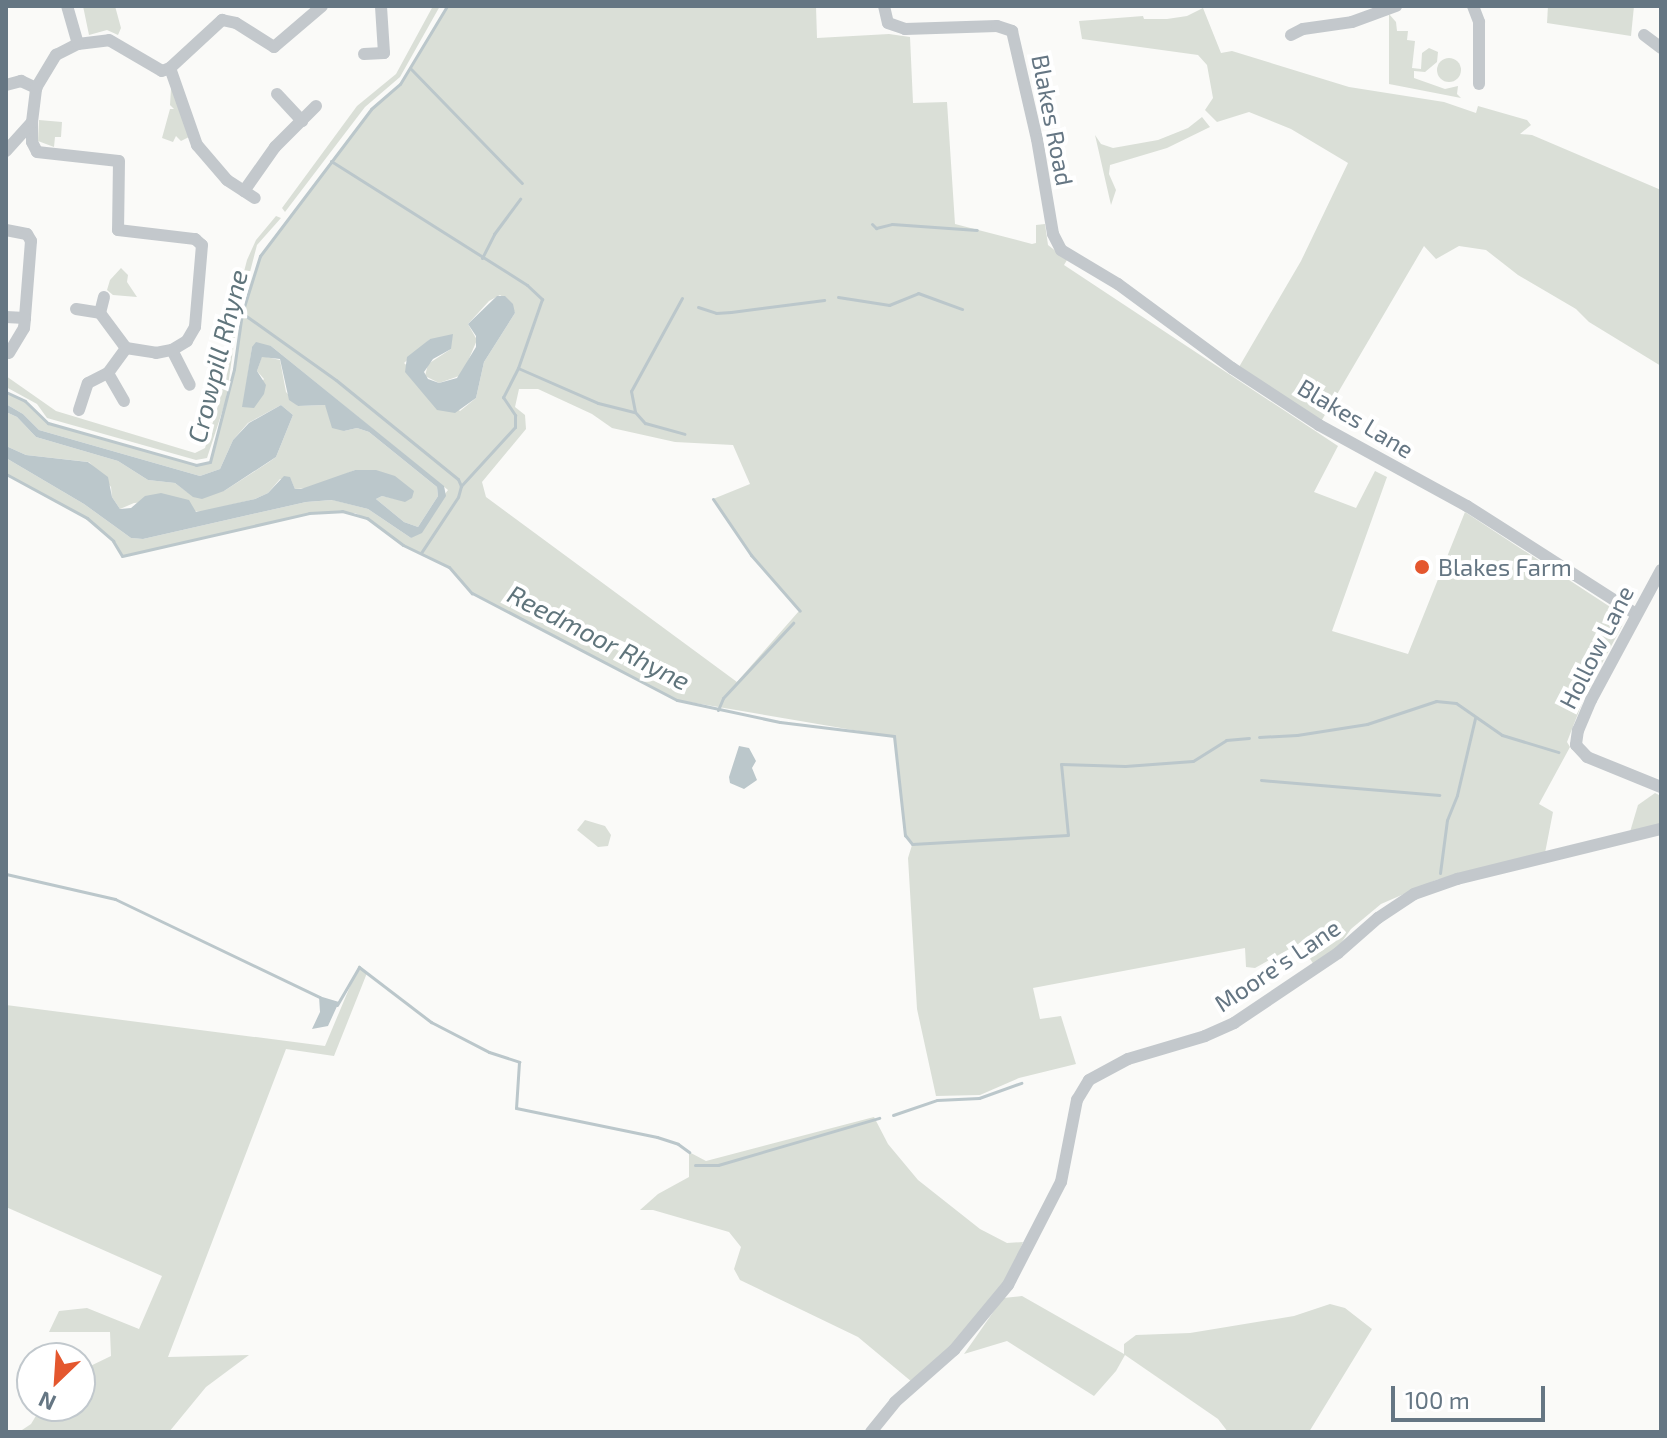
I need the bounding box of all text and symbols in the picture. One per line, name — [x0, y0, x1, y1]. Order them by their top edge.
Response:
street label: Blakes Road — [1026, 52, 1080, 188]
water label: Crowpill Rhyne — [180, 266, 254, 446]
street label: Blakes Lane — [1293, 372, 1419, 464]
place label: Blakes Farm — [1438, 553, 1572, 581]
marker: Blakes Farm — [1413, 558, 1431, 576]
water label: Reedmoor Rhyne — [502, 577, 696, 697]
street label: Hollow Lane — [1553, 580, 1639, 714]
street label: Moore's Lane — [1209, 912, 1345, 1018]
north arrow — [16, 1342, 96, 1422]
scale bar — [1395, 1370, 1549, 1420]
text: 100 m — [1405, 1385, 1470, 1414]
text: N — [34, 1387, 59, 1417]

